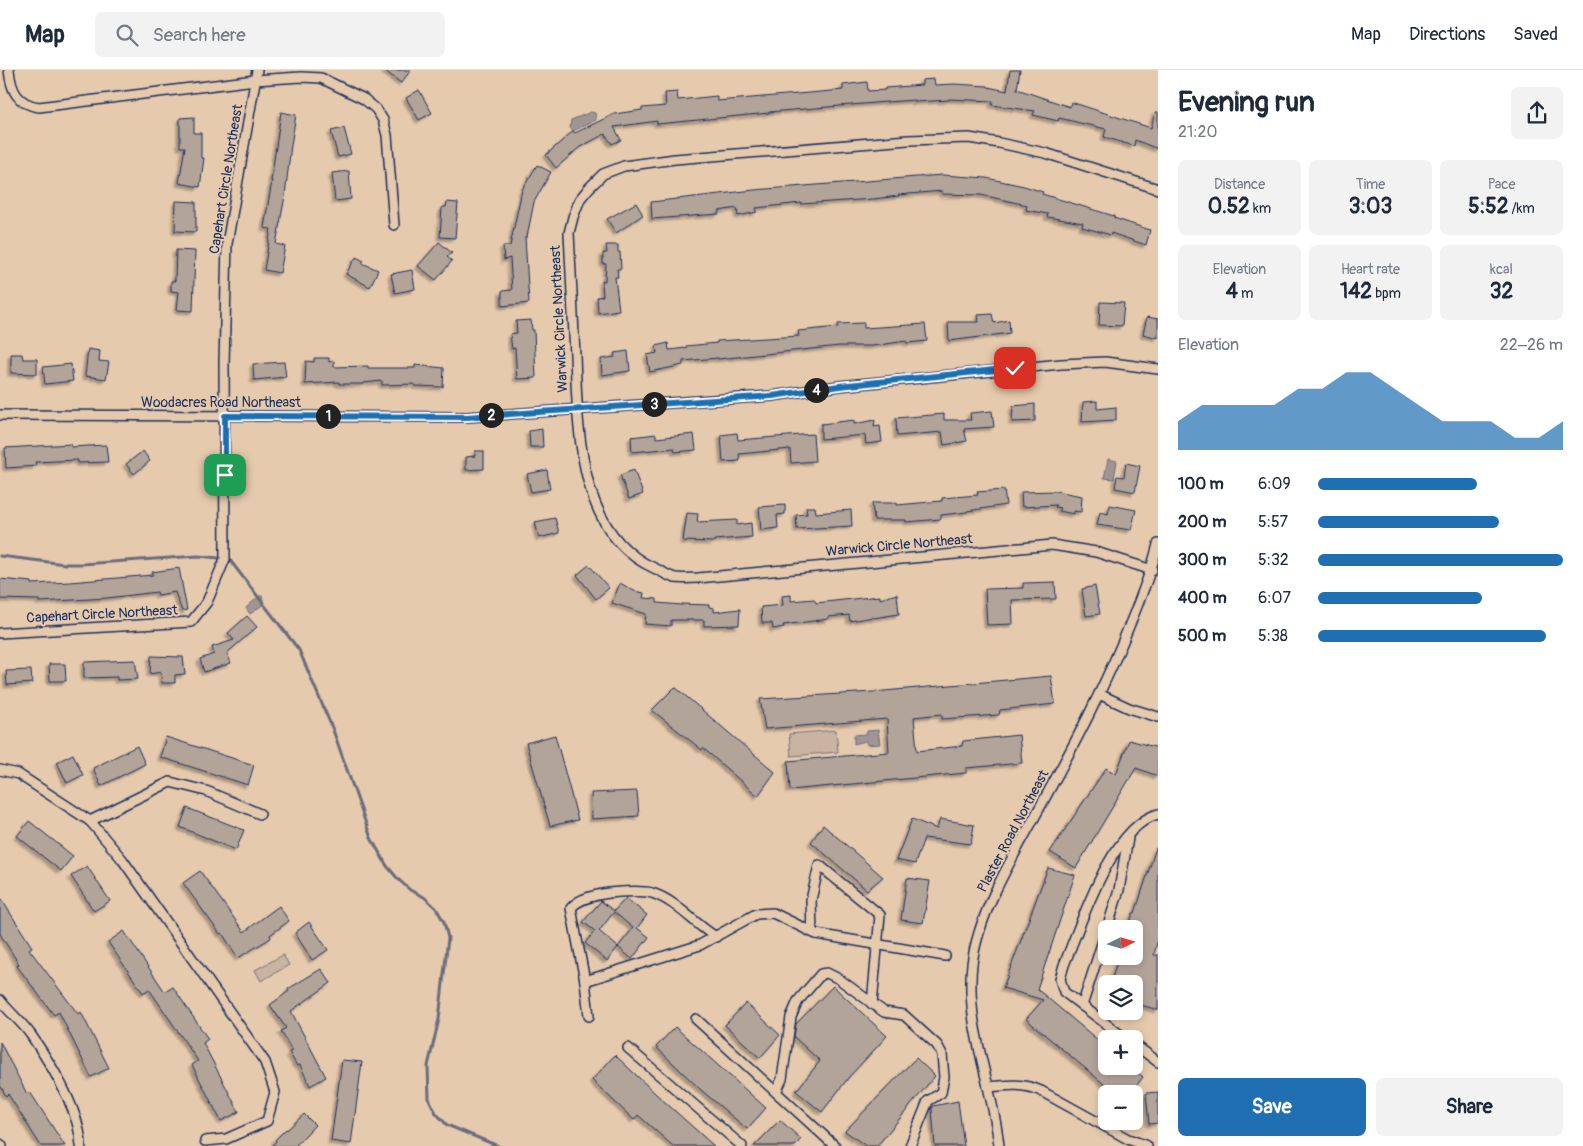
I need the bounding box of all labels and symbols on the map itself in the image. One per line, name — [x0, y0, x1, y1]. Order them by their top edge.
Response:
street label: Capehart Circle Northeast — [206, 103, 246, 255]
street label: Warwick Circle Northeast — [547, 245, 571, 393]
pin — [994, 347, 1036, 389]
pin: 4 — [804, 378, 828, 402]
pin: 3 — [642, 392, 666, 416]
street label: Woodacres Road Northeast — [141, 394, 301, 411]
pin: 2 — [478, 402, 504, 428]
pin: 1 — [316, 404, 340, 428]
pin — [204, 454, 246, 496]
street label: Warwick Circle Northeast — [825, 530, 974, 560]
street label: Capehart Circle Northeast — [26, 602, 178, 626]
street label: Plaster Road Northeast — [974, 767, 1053, 895]
north arrow — [1098, 920, 1142, 965]

